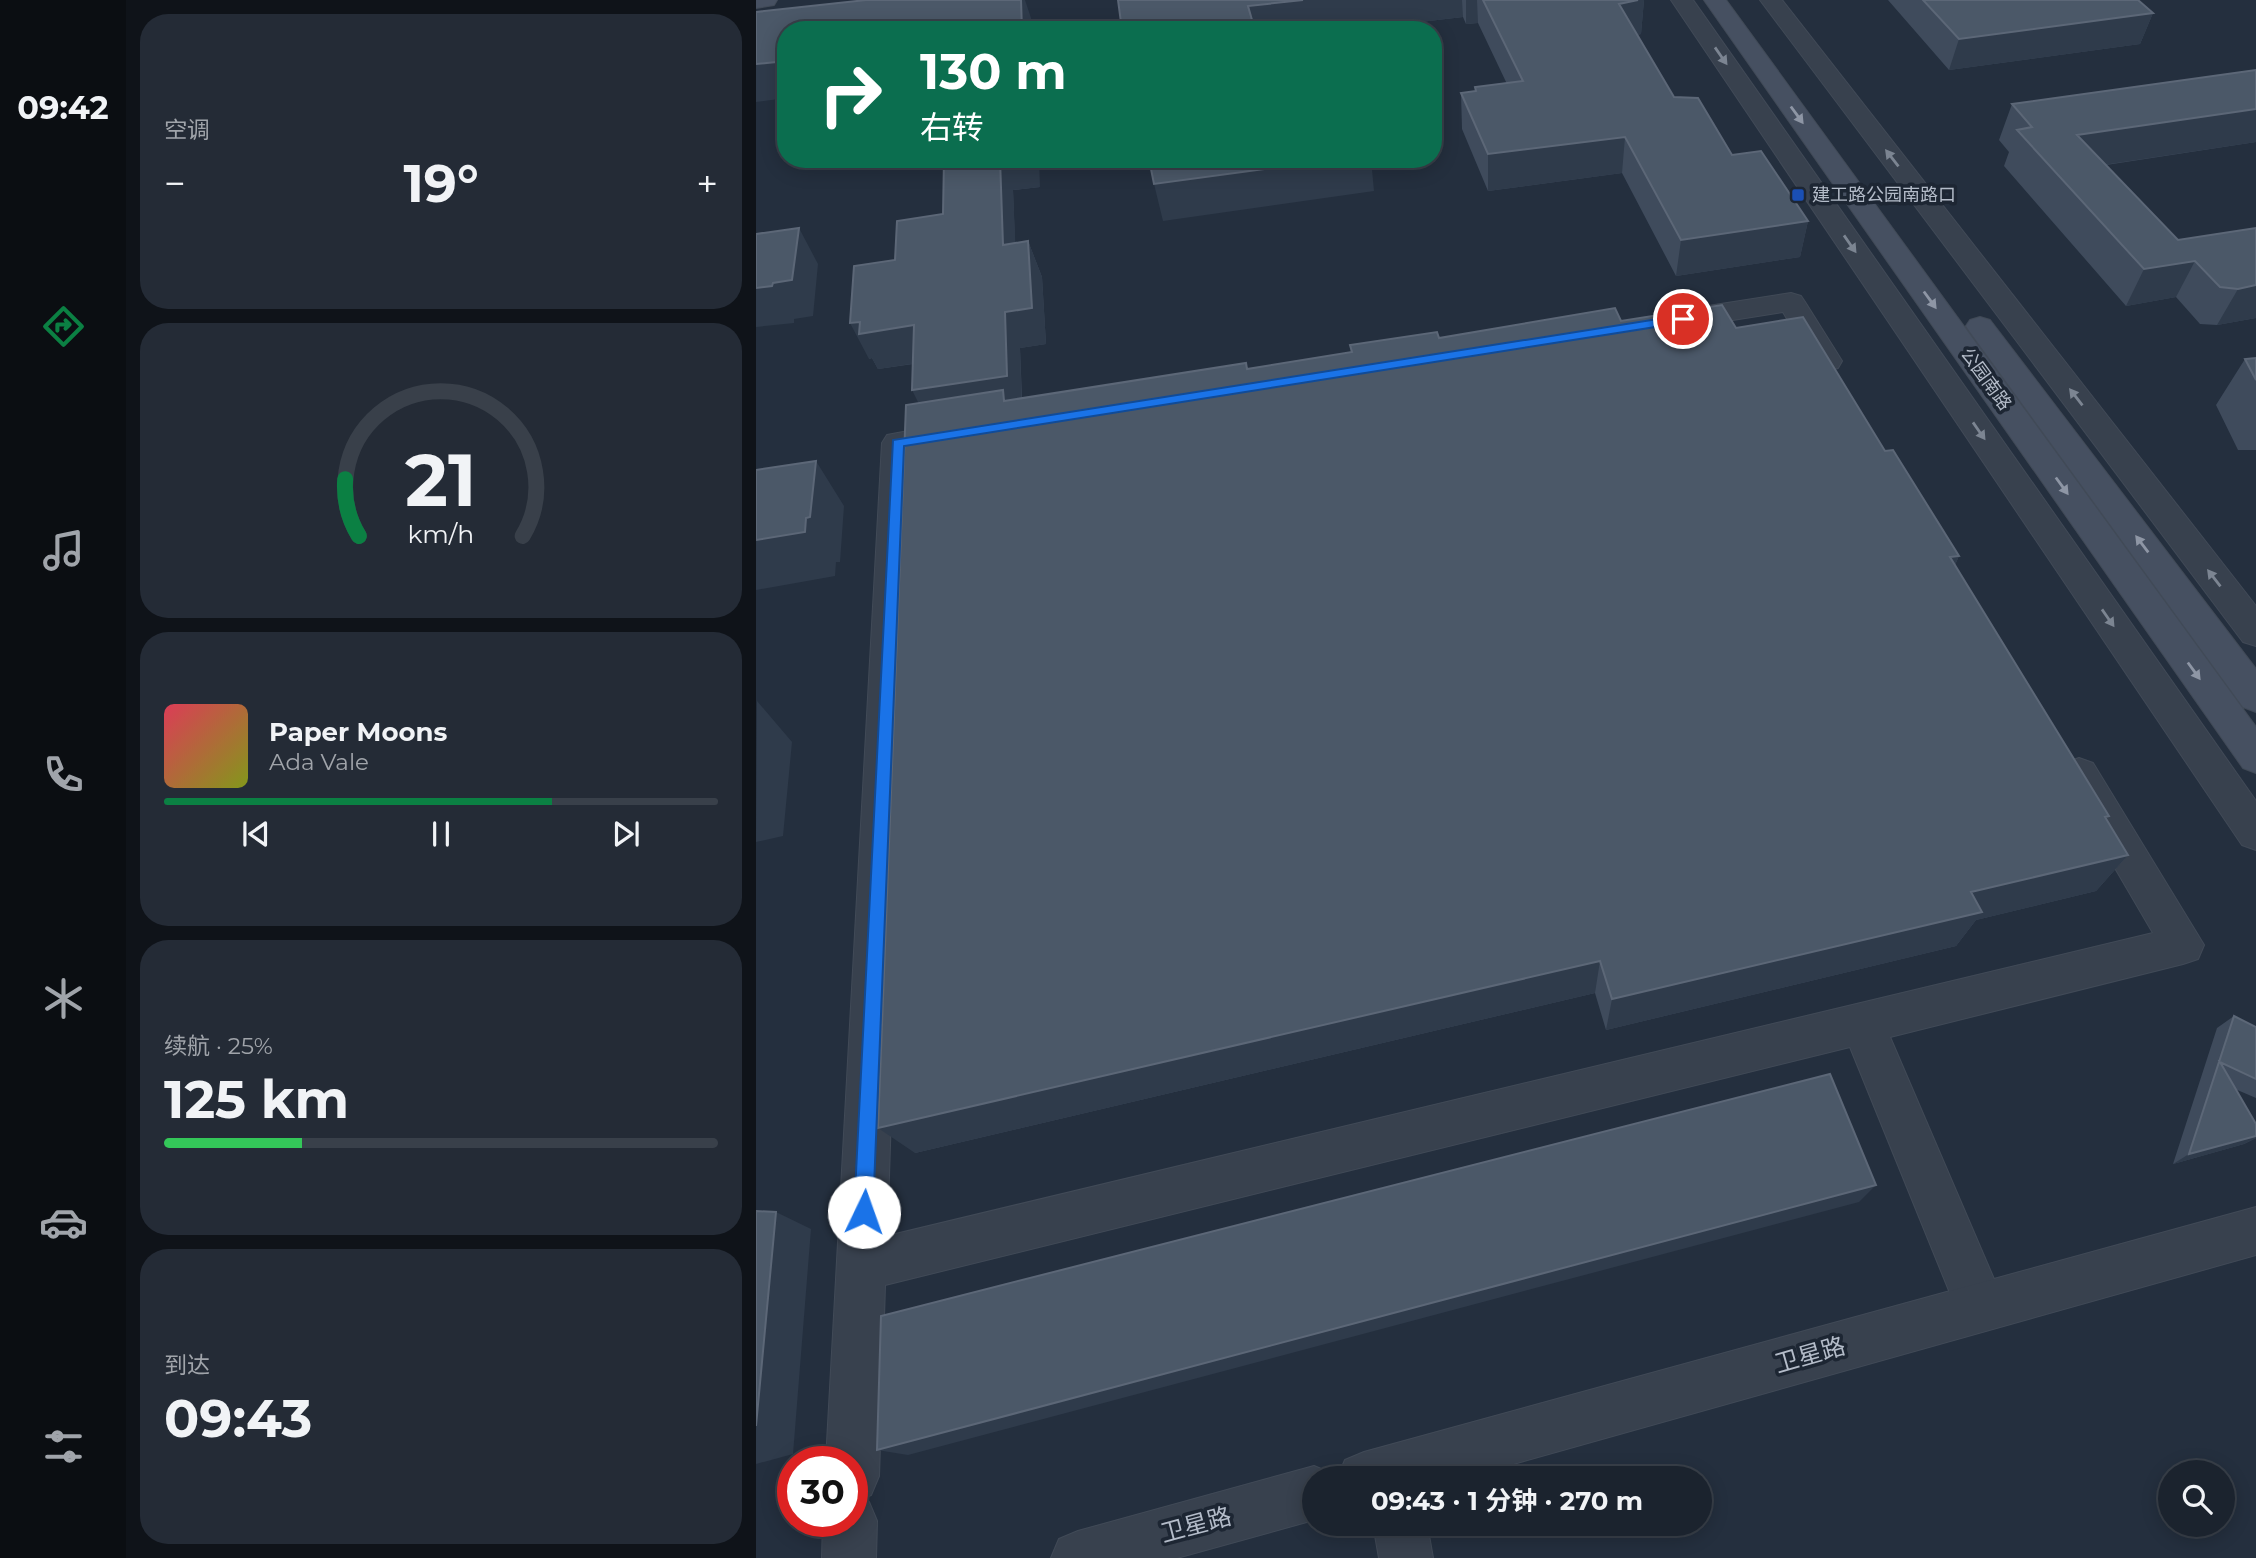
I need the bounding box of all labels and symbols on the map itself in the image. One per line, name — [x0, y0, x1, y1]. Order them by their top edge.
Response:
one-way arrow — [1714, 47, 1728, 65]
one-way arrow — [1790, 106, 1804, 124]
one-way arrow — [1885, 150, 1900, 168]
place label: 建工路公园南路口 — [1812, 184, 1956, 206]
marker: 建工路公园南路口 — [1790, 187, 1806, 203]
one-way arrow — [1843, 235, 1857, 253]
pin — [1653, 289, 1713, 349]
one-way arrow — [1923, 291, 1937, 309]
street label: 公园南路 — [1956, 343, 2016, 415]
one-way arrow — [2069, 388, 2083, 406]
one-way arrow — [1972, 422, 1986, 440]
one-way arrow — [2055, 477, 2069, 495]
one-way arrow — [2135, 536, 2150, 554]
one-way arrow — [2207, 569, 2222, 587]
one-way arrow — [2101, 609, 2115, 627]
one-way arrow — [2187, 662, 2201, 680]
position arrow — [827, 1175, 901, 1249]
street label: 卫星路 — [1771, 1331, 1848, 1378]
speed limit sign: 30 — [777, 1446, 868, 1537]
street label: 卫星路 — [1157, 1501, 1234, 1548]

